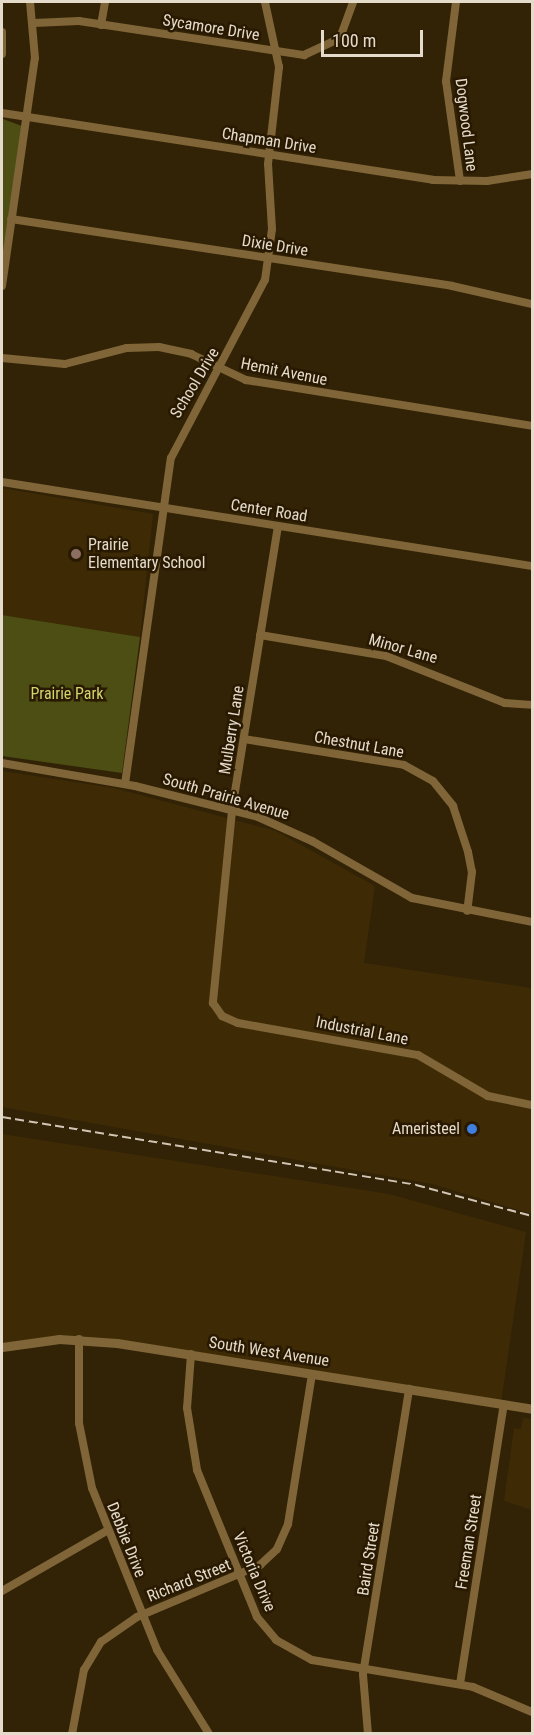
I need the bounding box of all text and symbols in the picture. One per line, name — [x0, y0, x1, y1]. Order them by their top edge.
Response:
street label: Sycamore Drive — [161, 11, 261, 45]
scale bar — [324, 18, 426, 56]
text: 100 m — [332, 30, 376, 51]
street label: Dogwood Lane — [451, 77, 481, 173]
street label: Chapman Drive — [220, 124, 318, 158]
street label: Dixie Drive — [241, 231, 309, 261]
street label: School Drive — [166, 344, 224, 422]
street label: Hemit Avenue — [239, 354, 329, 390]
street label: Center Road — [229, 495, 309, 527]
place label: Prairie Elementary School — [88, 535, 205, 573]
marker: Prairie Elementary School — [69, 547, 83, 561]
street label: Minor Lane — [366, 630, 440, 668]
park label: Prairie Park — [30, 684, 104, 704]
street label: Mulberry Lane — [216, 684, 248, 776]
street label: Chestnut Lane — [313, 728, 405, 762]
street label: South Prairie Avenue — [161, 770, 291, 824]
street label: Industrial Lane — [314, 1013, 410, 1049]
place label: Ameristeel — [392, 1119, 460, 1139]
marker: Ameristeel — [465, 1122, 479, 1136]
street label: South West Avenue — [208, 1333, 330, 1371]
street label: Freeman Street — [452, 1493, 486, 1591]
street label: Debbie Drive — [102, 1500, 150, 1580]
street label: Baird Street — [354, 1521, 384, 1597]
street label: Victoria Drive — [229, 1529, 279, 1615]
street label: Richard Street — [144, 1555, 234, 1607]

